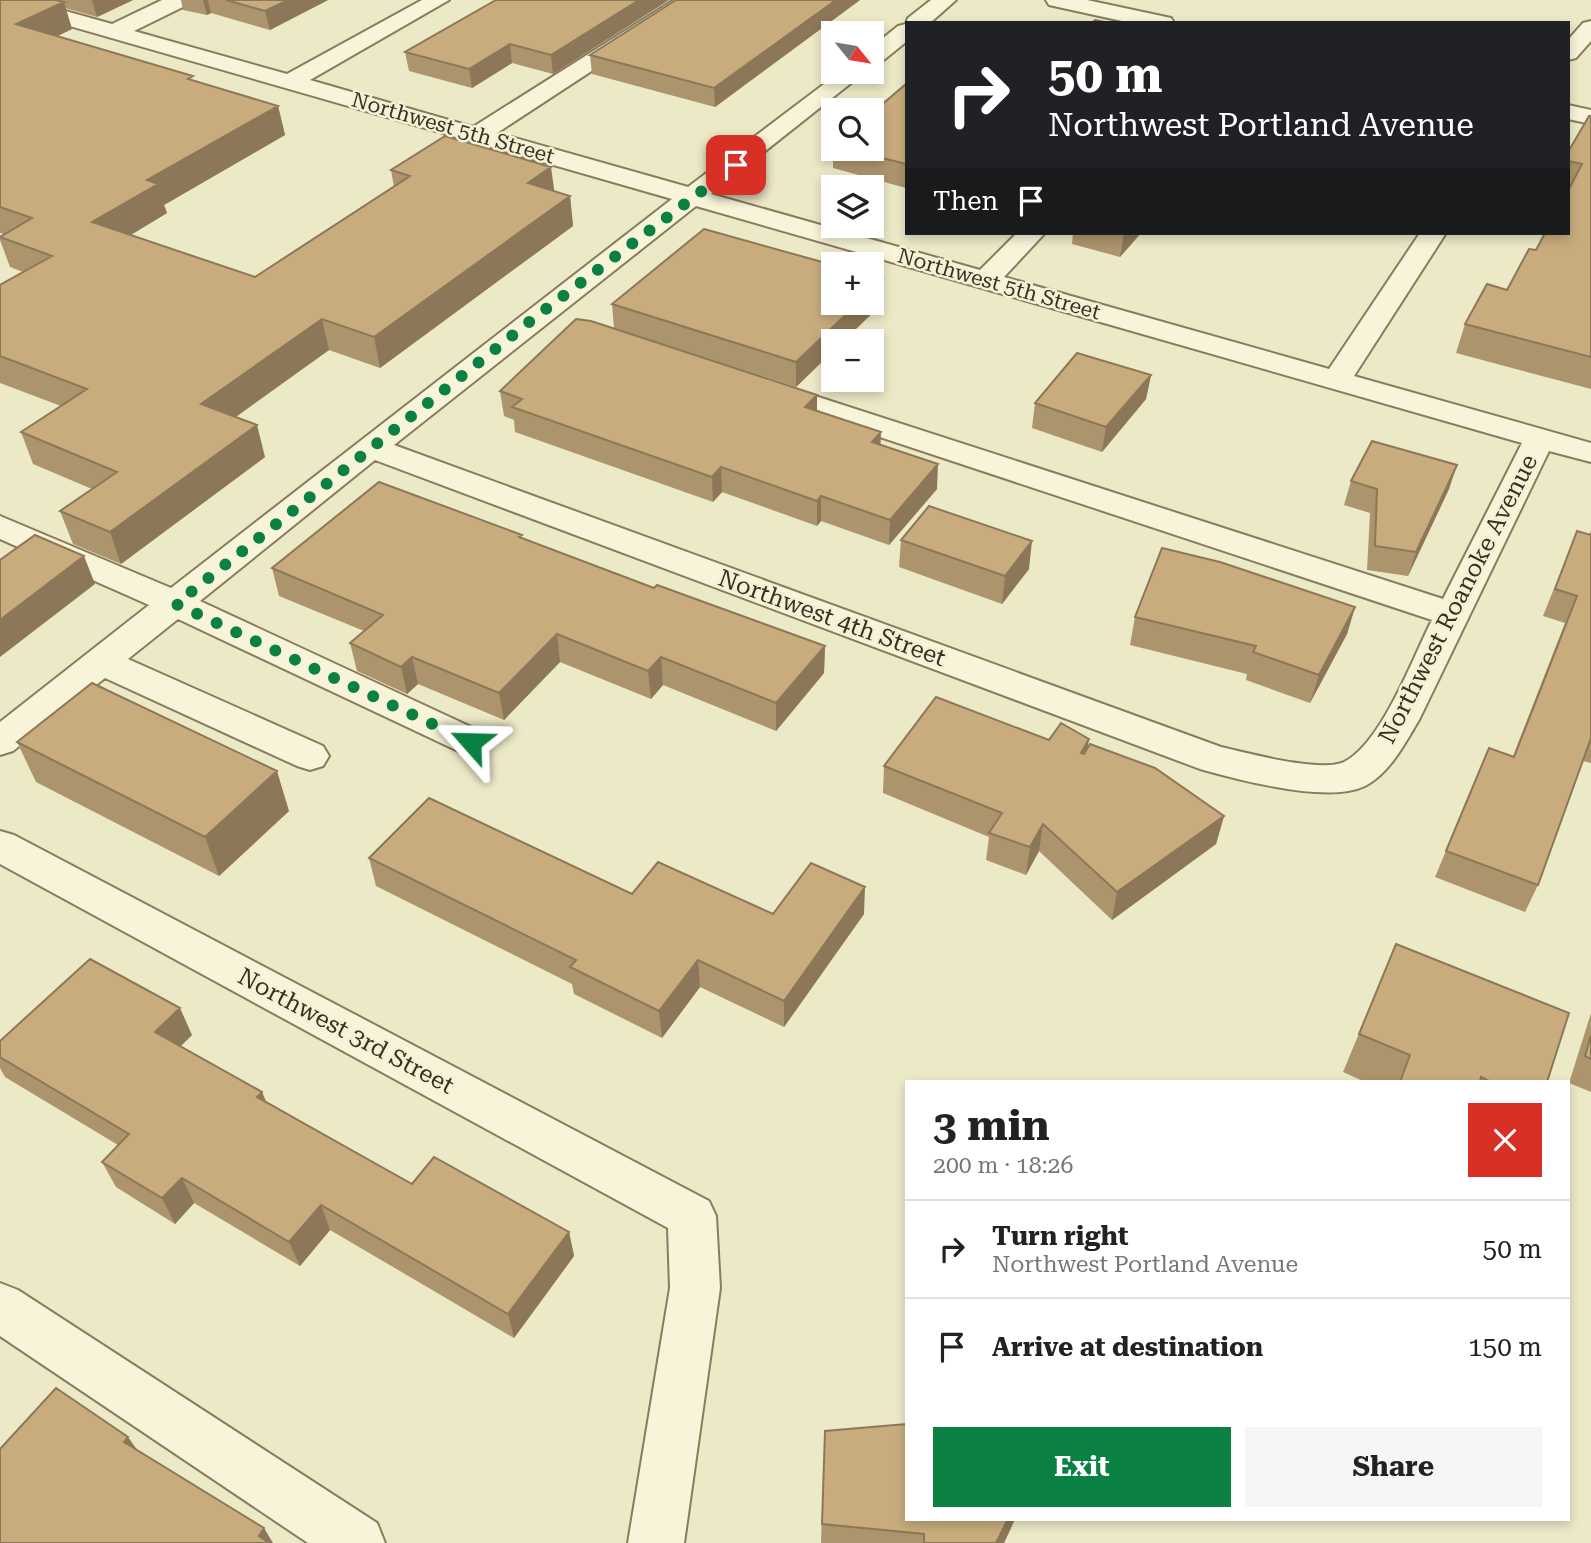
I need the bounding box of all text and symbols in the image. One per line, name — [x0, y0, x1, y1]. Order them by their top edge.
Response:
north arrow — [821, 21, 884, 84]
map controls — [821, 21, 884, 392]
text: 50 m — [1048, 47, 1163, 104]
icon: right — [933, 49, 1024, 140]
street label: Northwest 5th Street — [349, 88, 557, 169]
button: search — [821, 98, 884, 161]
text: Northwest Portland Avenue — [1048, 106, 1474, 144]
pin — [706, 135, 766, 195]
icon: arrive — [717, 146, 755, 184]
button: layers — [821, 175, 884, 238]
icon: arrive — [1012, 182, 1050, 220]
text: Then — [933, 186, 998, 216]
street label: Northwest 5th Street — [895, 244, 1103, 325]
button: + — [821, 252, 884, 315]
button: − — [821, 329, 884, 392]
street label: Northwest Roanoke Avenue — [1373, 450, 1543, 748]
street label: Northwest 4th Street — [714, 564, 950, 672]
position arrow — [434, 705, 508, 779]
street label: Northwest 3rd Street — [233, 962, 459, 1100]
text: 3 min — [933, 1101, 1050, 1150]
button: close — [1468, 1103, 1542, 1177]
text: 200 m · 18:26 — [933, 1152, 1073, 1179]
text: Turn right — [992, 1221, 1128, 1251]
icon: right — [933, 1230, 971, 1268]
text: 50 m — [1483, 1234, 1542, 1264]
text: Northwest Portland Avenue — [992, 1251, 1298, 1278]
icon: arrive — [933, 1328, 971, 1366]
text: Arrive at destination — [992, 1332, 1263, 1362]
text: 150 m — [1468, 1332, 1542, 1362]
button: Exit — [933, 1427, 1231, 1507]
button: Share — [1245, 1427, 1542, 1507]

